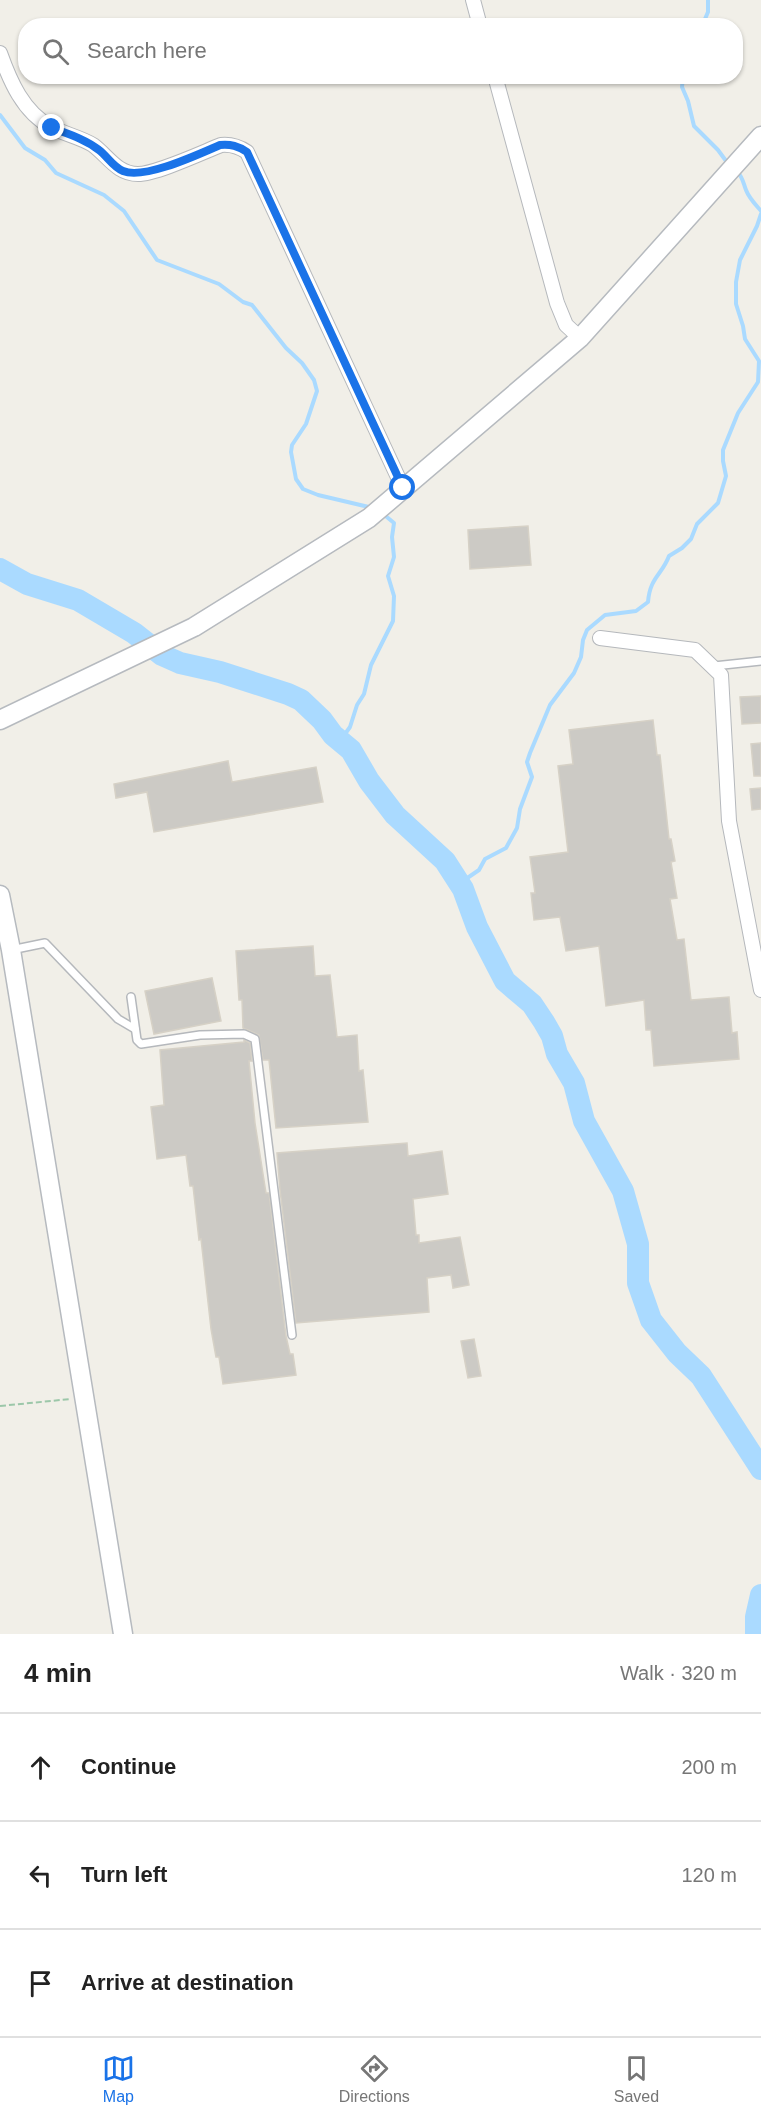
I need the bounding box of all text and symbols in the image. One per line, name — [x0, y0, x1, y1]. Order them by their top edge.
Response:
search box — [18, 18, 743, 84]
icon: search — [39, 35, 72, 68]
text: Search here — [87, 38, 207, 63]
route end — [38, 114, 64, 140]
route start — [389, 474, 415, 500]
text: 4 min — [24, 1658, 92, 1688]
text: Walk · 320 m — [620, 1662, 737, 1684]
icon: ahead — [24, 1751, 57, 1784]
text: Continue — [81, 1754, 176, 1779]
text: 200 m — [681, 1756, 737, 1778]
icon: left — [24, 1859, 57, 1892]
text: Turn left — [81, 1862, 167, 1887]
text: 120 m — [681, 1864, 737, 1886]
icon: arrive — [24, 1967, 57, 2000]
text: Arrive at destination — [81, 1970, 294, 1995]
tab: Map — [102, 2052, 135, 2106]
tab: Directions — [339, 2052, 410, 2106]
tab: Saved — [614, 2052, 659, 2106]

